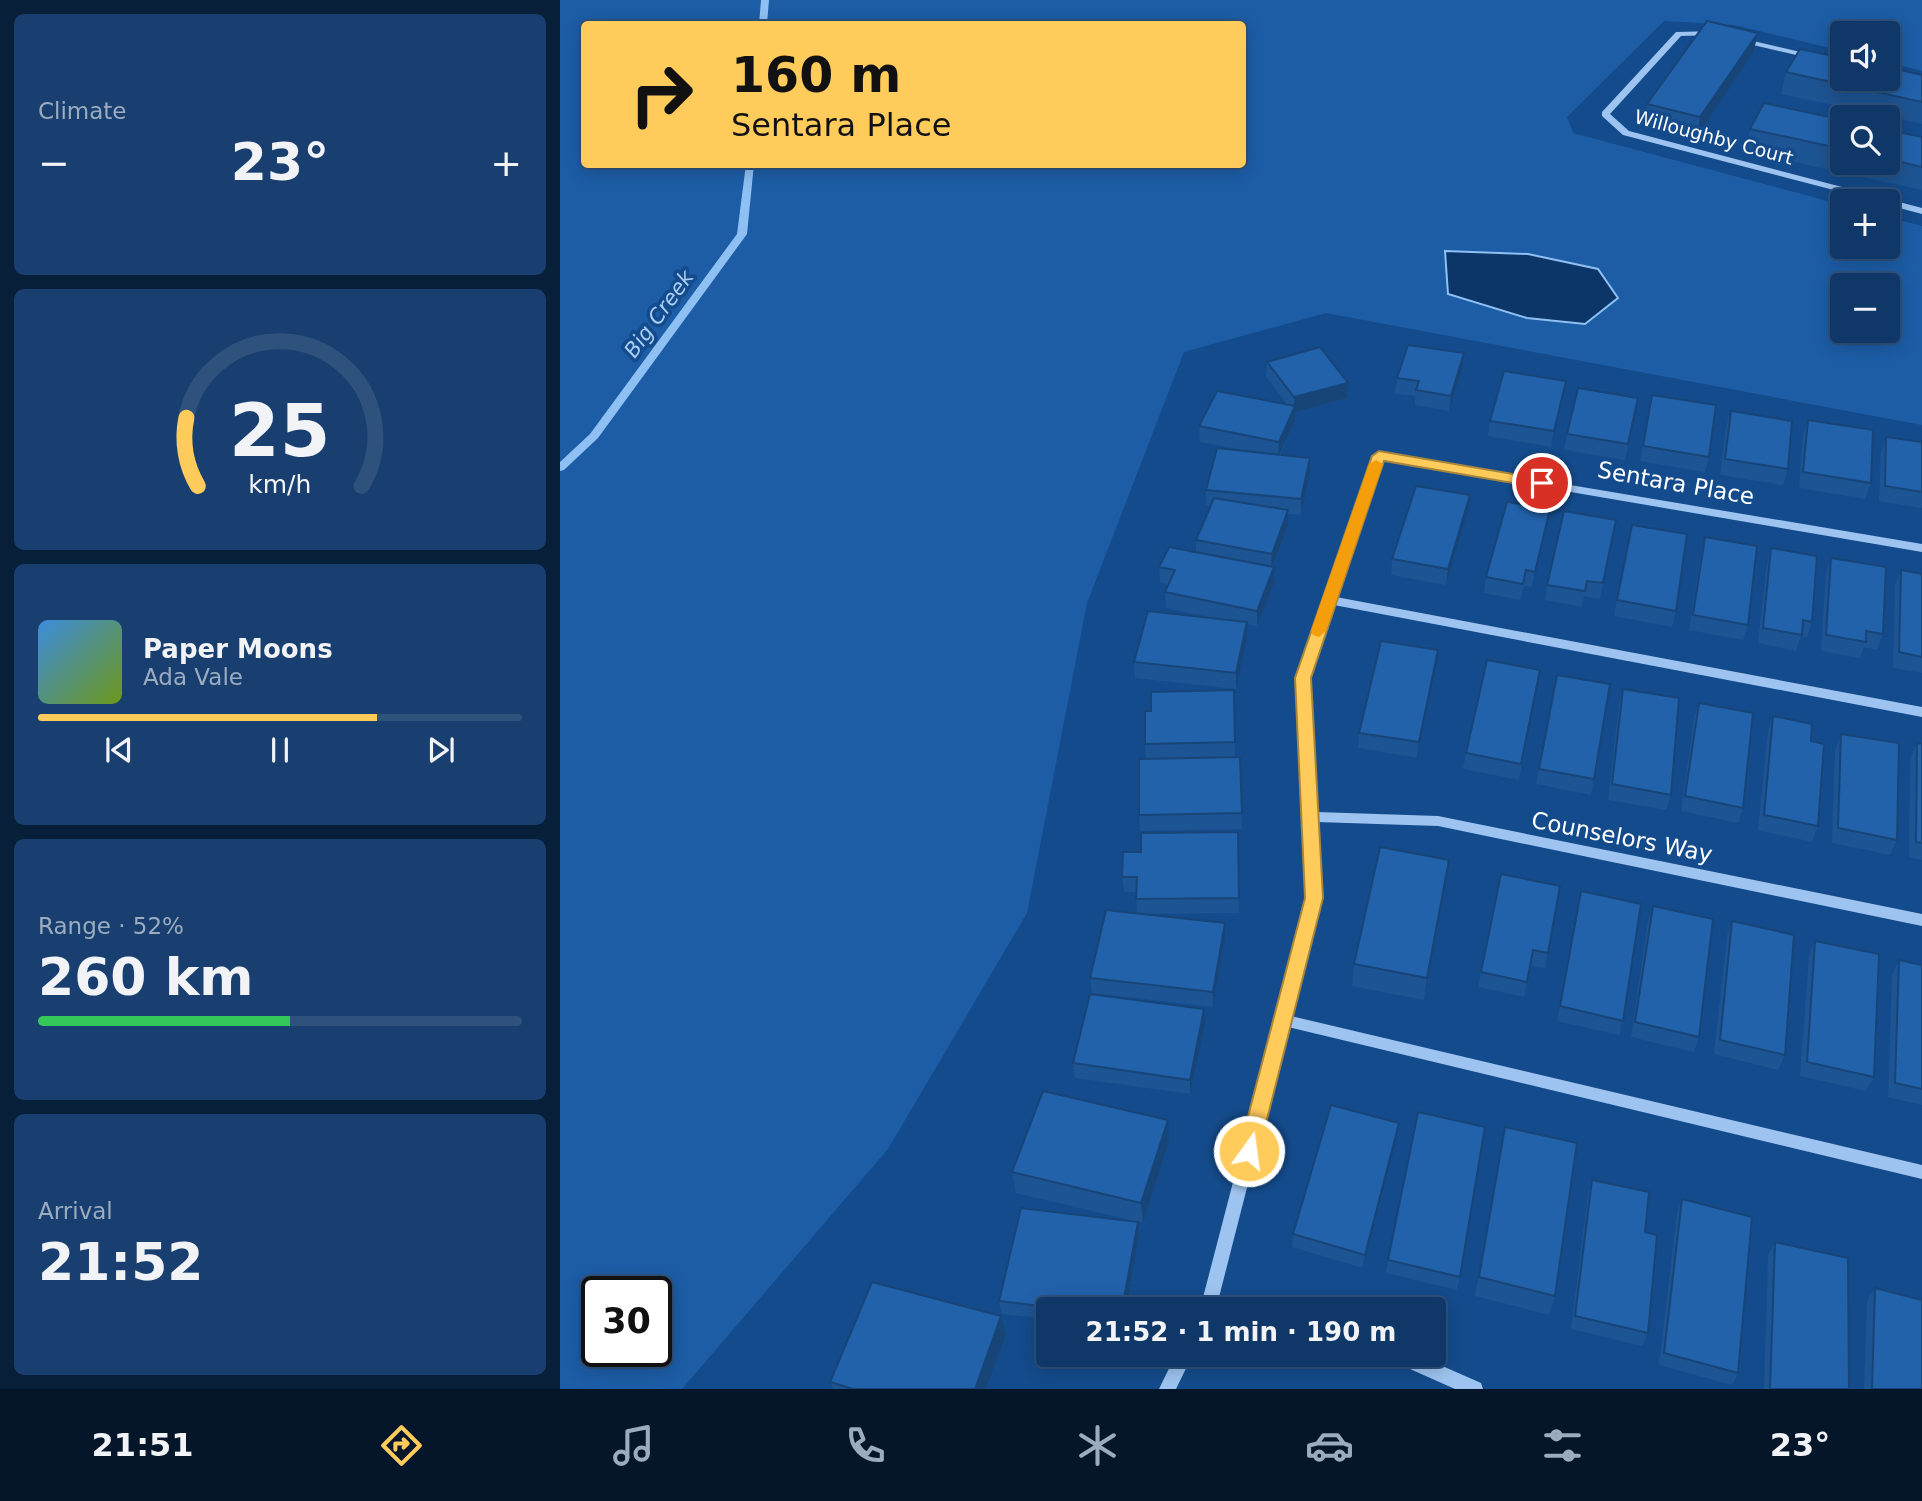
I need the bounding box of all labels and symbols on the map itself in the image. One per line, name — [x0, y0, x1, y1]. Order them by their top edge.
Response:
street label: Willoughby Court — [1632, 105, 1796, 169]
water label: Big Creek — [619, 265, 699, 362]
pin — [1512, 453, 1572, 513]
street label: Sentara Place — [1596, 456, 1756, 510]
street label: Counselors Way — [1529, 807, 1715, 867]
position arrow — [1212, 1114, 1286, 1188]
speed limit sign: 30 — [581, 1276, 672, 1367]

